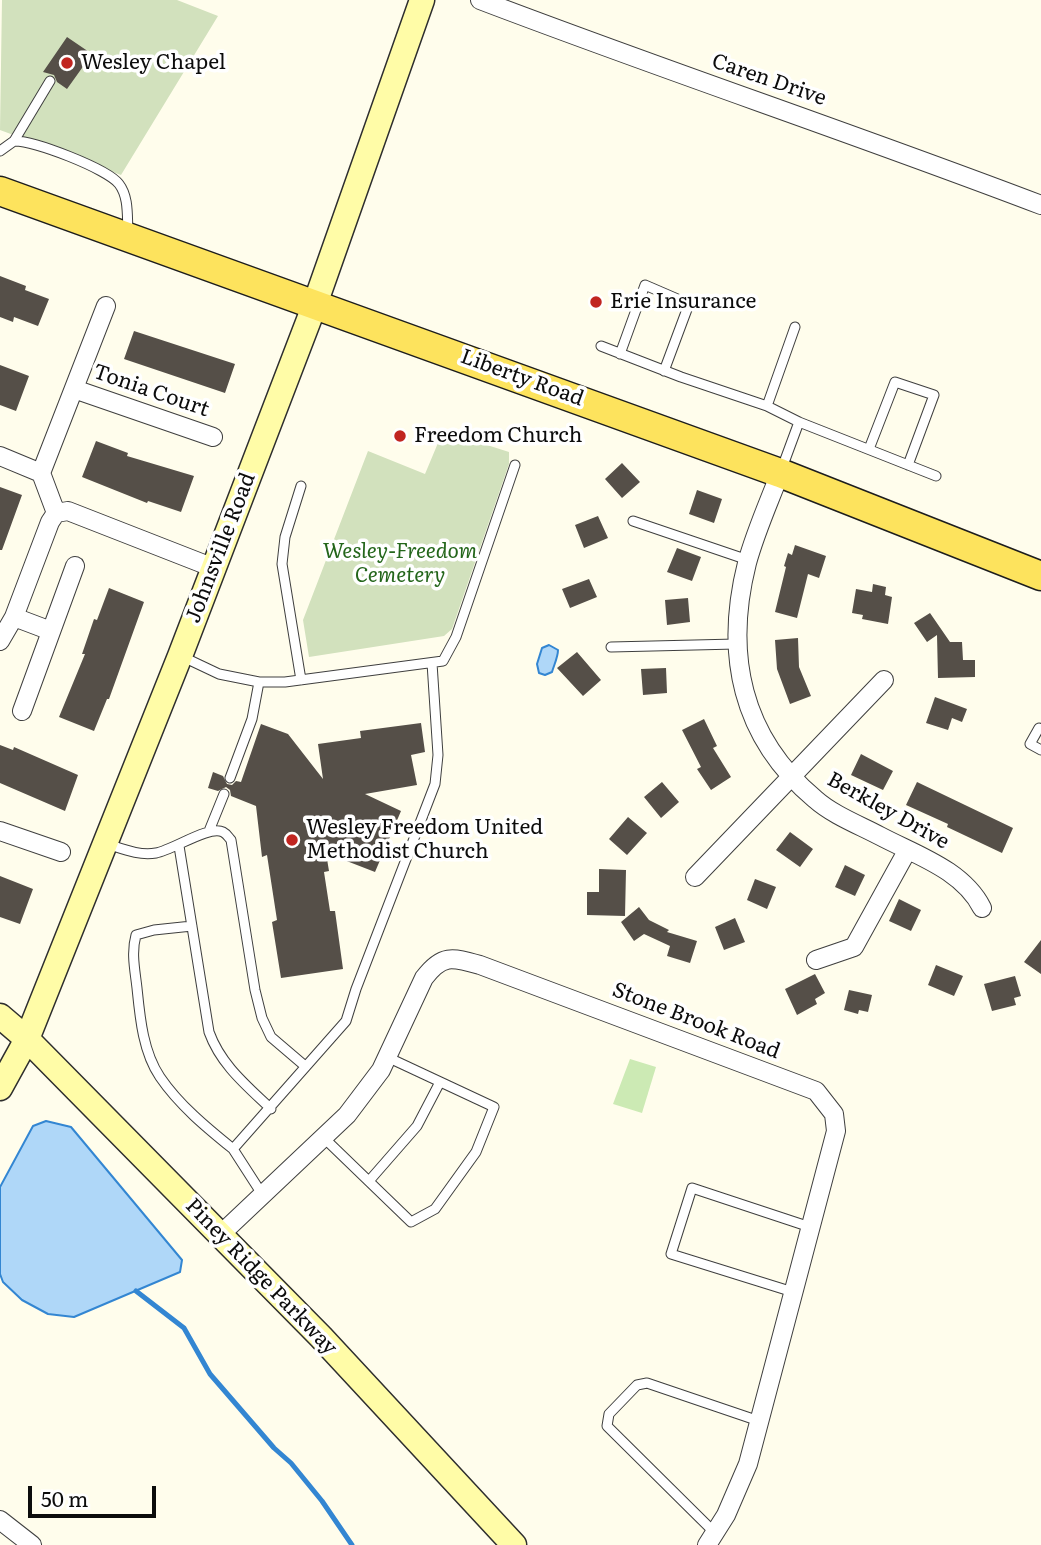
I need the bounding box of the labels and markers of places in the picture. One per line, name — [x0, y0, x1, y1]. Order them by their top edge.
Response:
place label: Wesley Chapel — [81, 50, 226, 76]
marker: Wesley Chapel — [59, 55, 75, 71]
place label: Erie Insurance — [610, 289, 756, 315]
marker: Erie Insurance — [588, 294, 604, 310]
place label: Freedom Church — [414, 423, 582, 449]
marker: Freedom Church — [392, 428, 408, 444]
place label: Wesley Freedom United Methodist Church — [306, 815, 543, 865]
marker: Wesley Freedom United Methodist Church — [284, 832, 300, 848]

